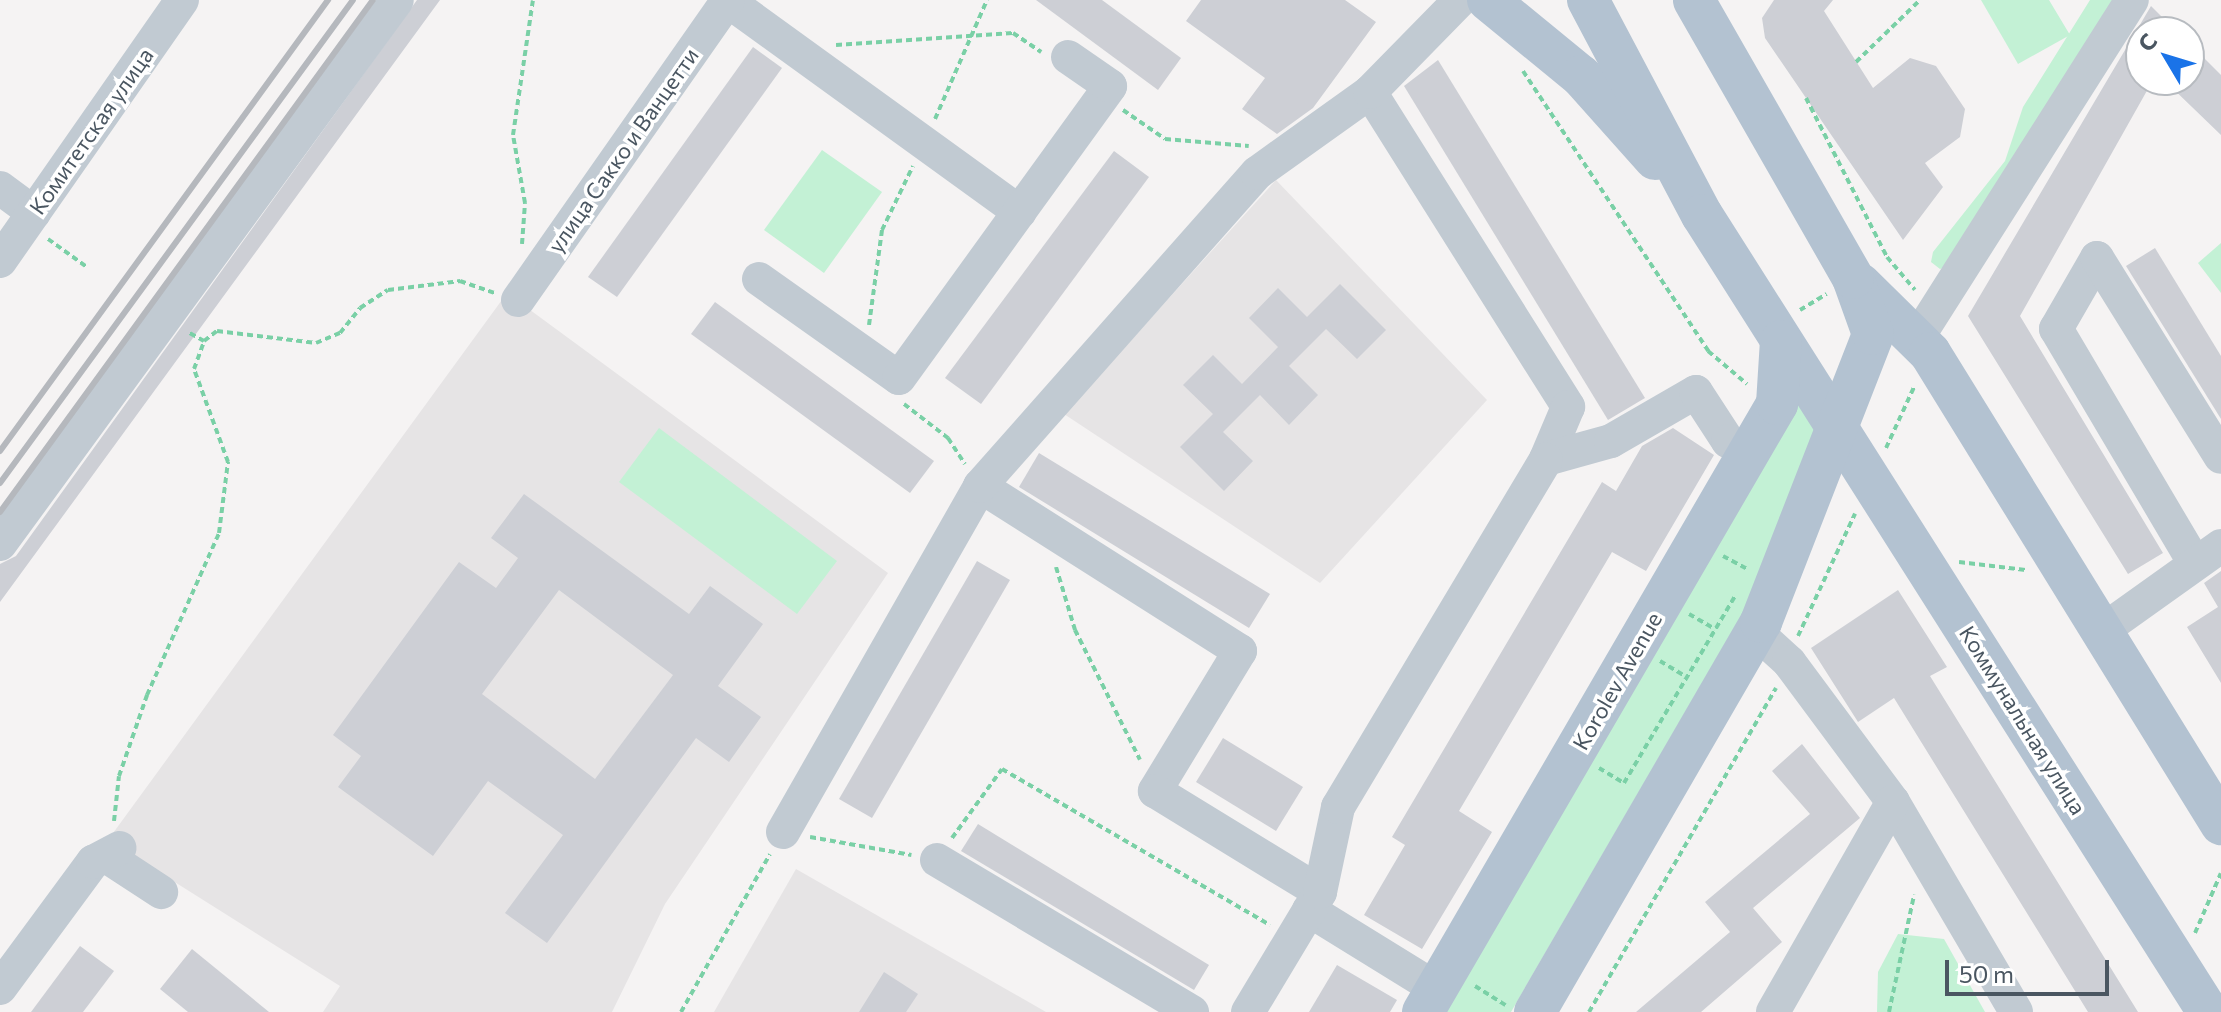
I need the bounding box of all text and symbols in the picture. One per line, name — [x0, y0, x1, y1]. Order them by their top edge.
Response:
north arrow — [2125, 16, 2205, 96]
text: С — [2132, 28, 2163, 56]
street label: Комитетская улица — [24, 43, 158, 219]
street label: улица Сакко и Ванцетти — [542, 43, 704, 257]
street label: Korolev Avenue — [1567, 608, 1667, 754]
street label: Коммунальная улица — [1954, 621, 2092, 819]
scale bar — [1949, 944, 2113, 994]
text: 50 m — [1959, 959, 2014, 988]

